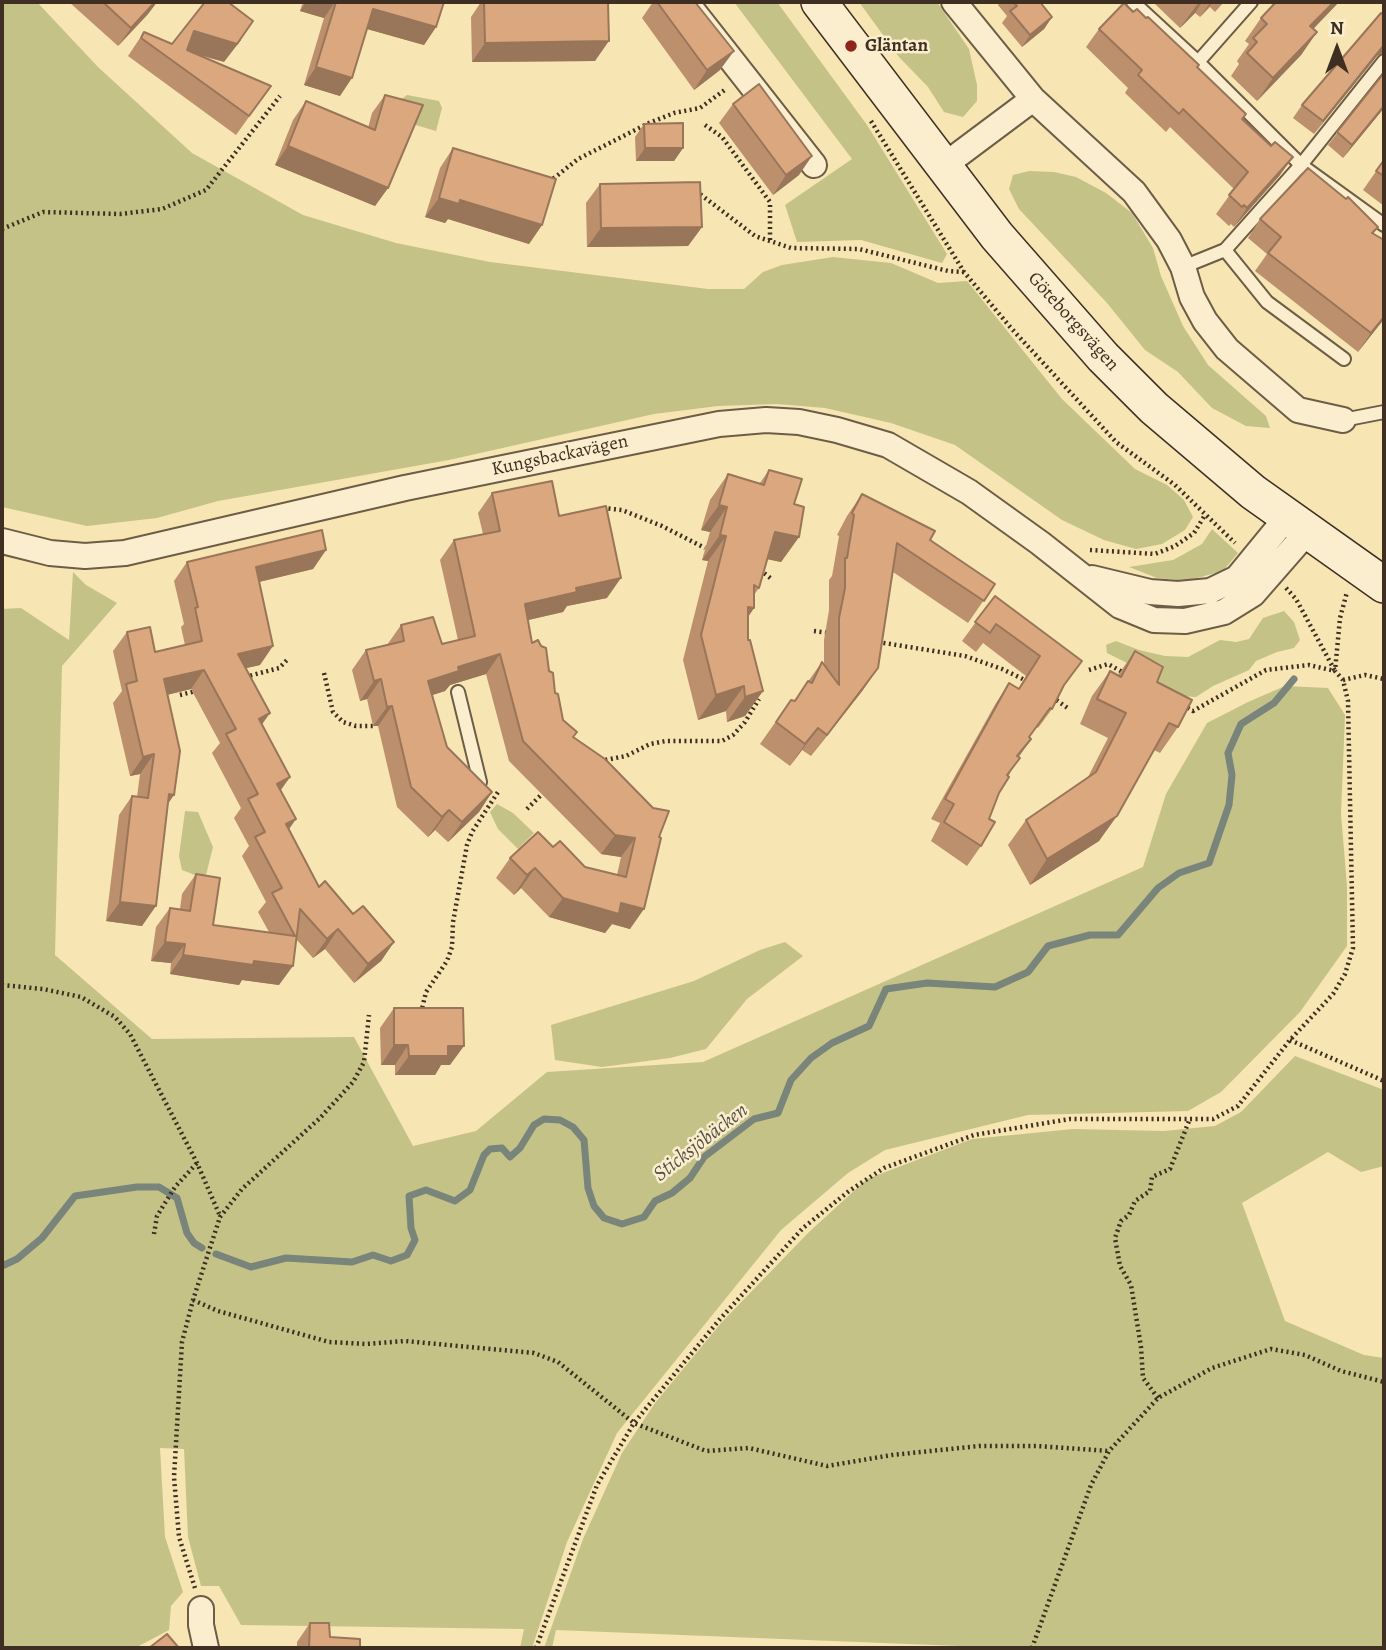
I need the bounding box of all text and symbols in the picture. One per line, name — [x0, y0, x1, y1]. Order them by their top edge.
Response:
north arrow — [1302, 14, 1372, 84]
text: N — [1330, 15, 1344, 41]
place label: Gläntan — [865, 35, 928, 57]
marker: Gläntan — [843, 38, 859, 54]
street label: Göteborgsvägen — [1023, 268, 1123, 376]
street label: Kungsbackavägen — [490, 430, 630, 482]
water label: Sticksjöbäcken — [649, 1098, 753, 1188]

